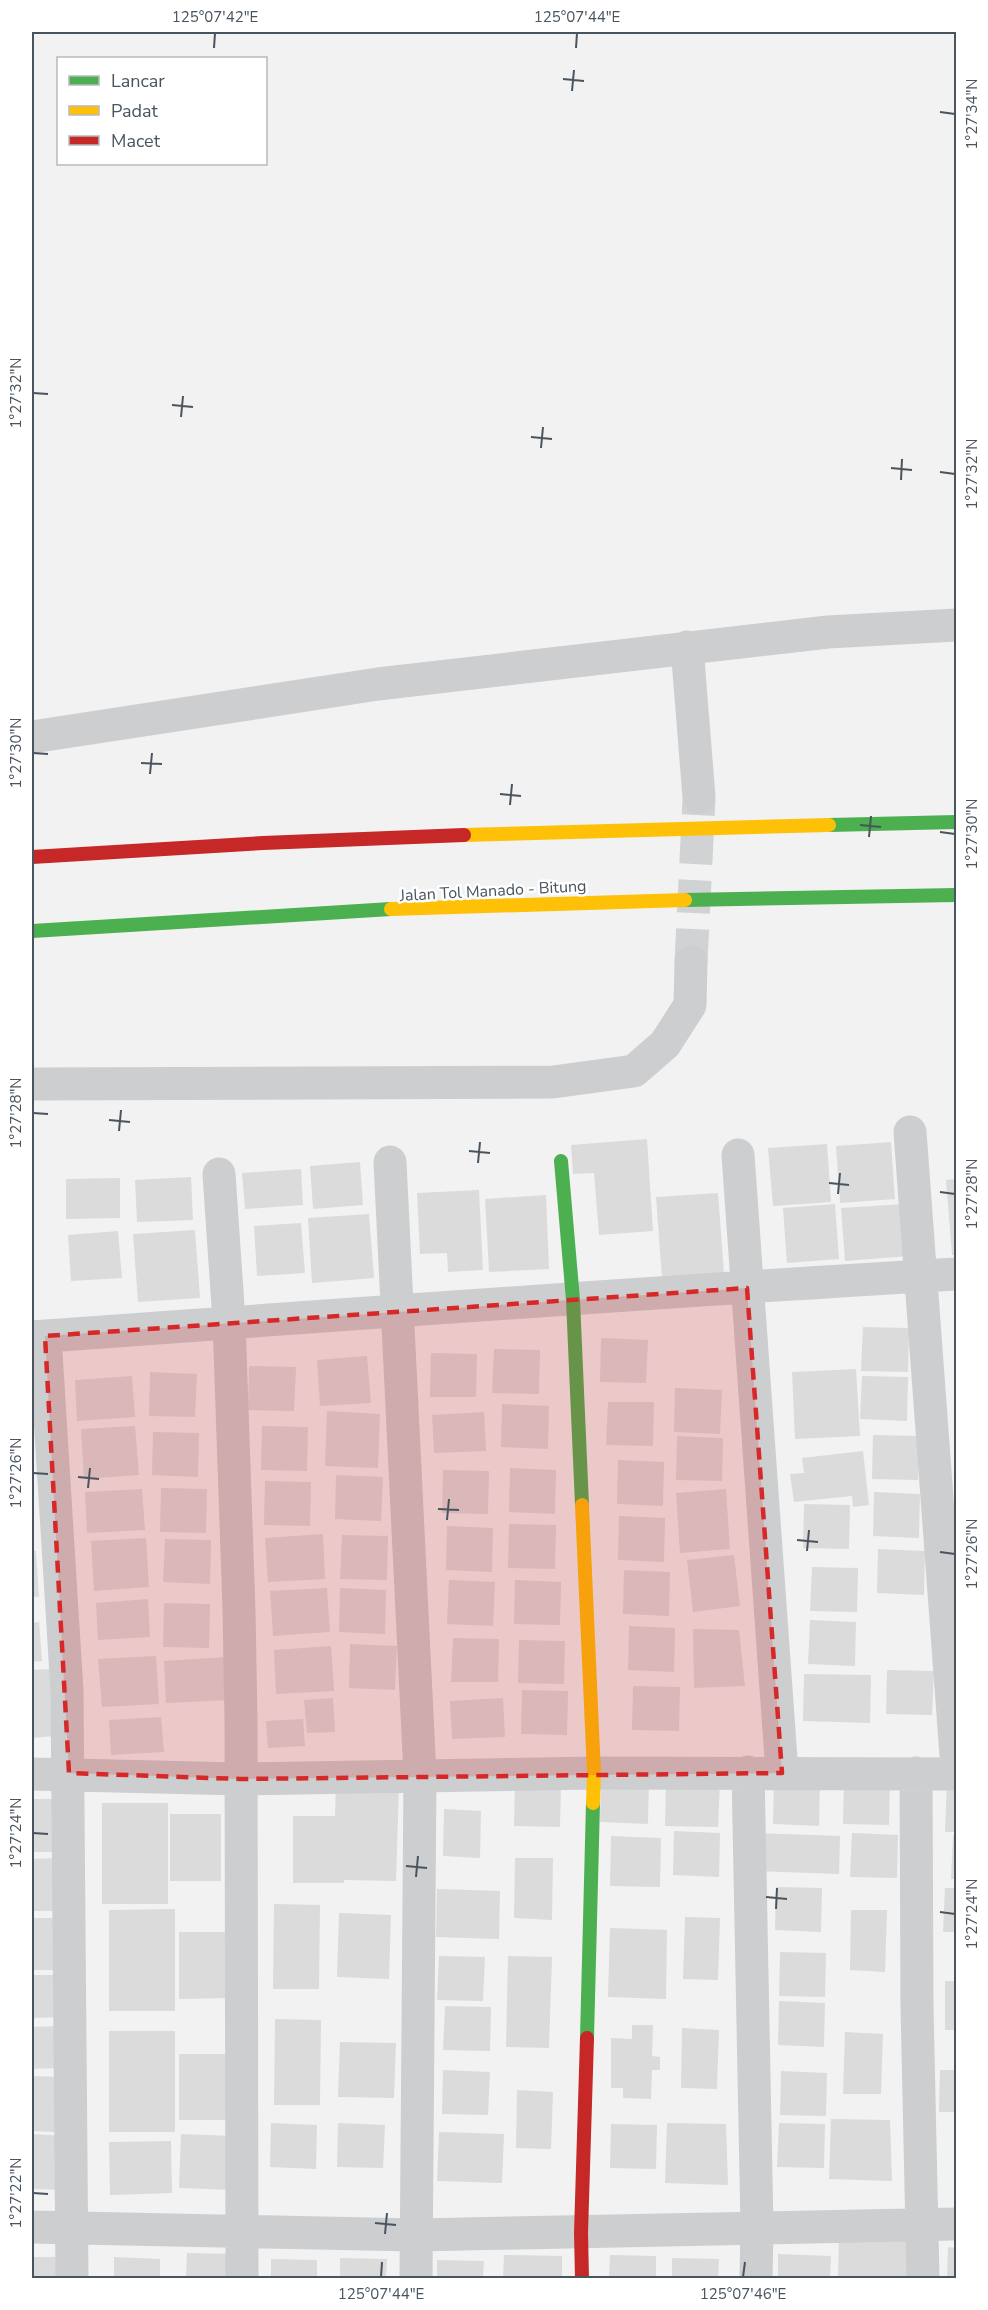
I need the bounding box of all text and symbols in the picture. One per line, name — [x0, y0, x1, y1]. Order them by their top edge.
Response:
text: 125°07'42"E — [172, 7, 258, 27]
text: 125°07'44"E — [534, 7, 620, 27]
legend — [57, 57, 267, 165]
text: Lancar — [111, 69, 165, 93]
text: 1°27'34"N — [962, 79, 982, 149]
text: Padat — [111, 99, 159, 123]
text: Macet — [111, 129, 161, 153]
text: 1°27'32"N — [6, 358, 26, 428]
text: 1°27'32"N — [962, 439, 982, 509]
text: 1°27'30"N — [6, 718, 26, 788]
text: 1°27'30"N — [962, 799, 982, 869]
street label: Jalan Tol Manado - Bitung — [398, 875, 587, 907]
text: 1°27'28"N — [6, 1078, 26, 1148]
text: 1°27'28"N — [962, 1159, 982, 1229]
text: 1°27'26"N — [6, 1438, 26, 1508]
text: 1°27'26"N — [962, 1519, 982, 1589]
text: 1°27'24"N — [6, 1798, 26, 1868]
text: 1°27'24"N — [962, 1879, 982, 1949]
text: 1°27'22"N — [6, 2158, 26, 2228]
text: 125°07'44"E — [338, 2284, 424, 2304]
text: 125°07'46"E — [700, 2284, 786, 2304]

